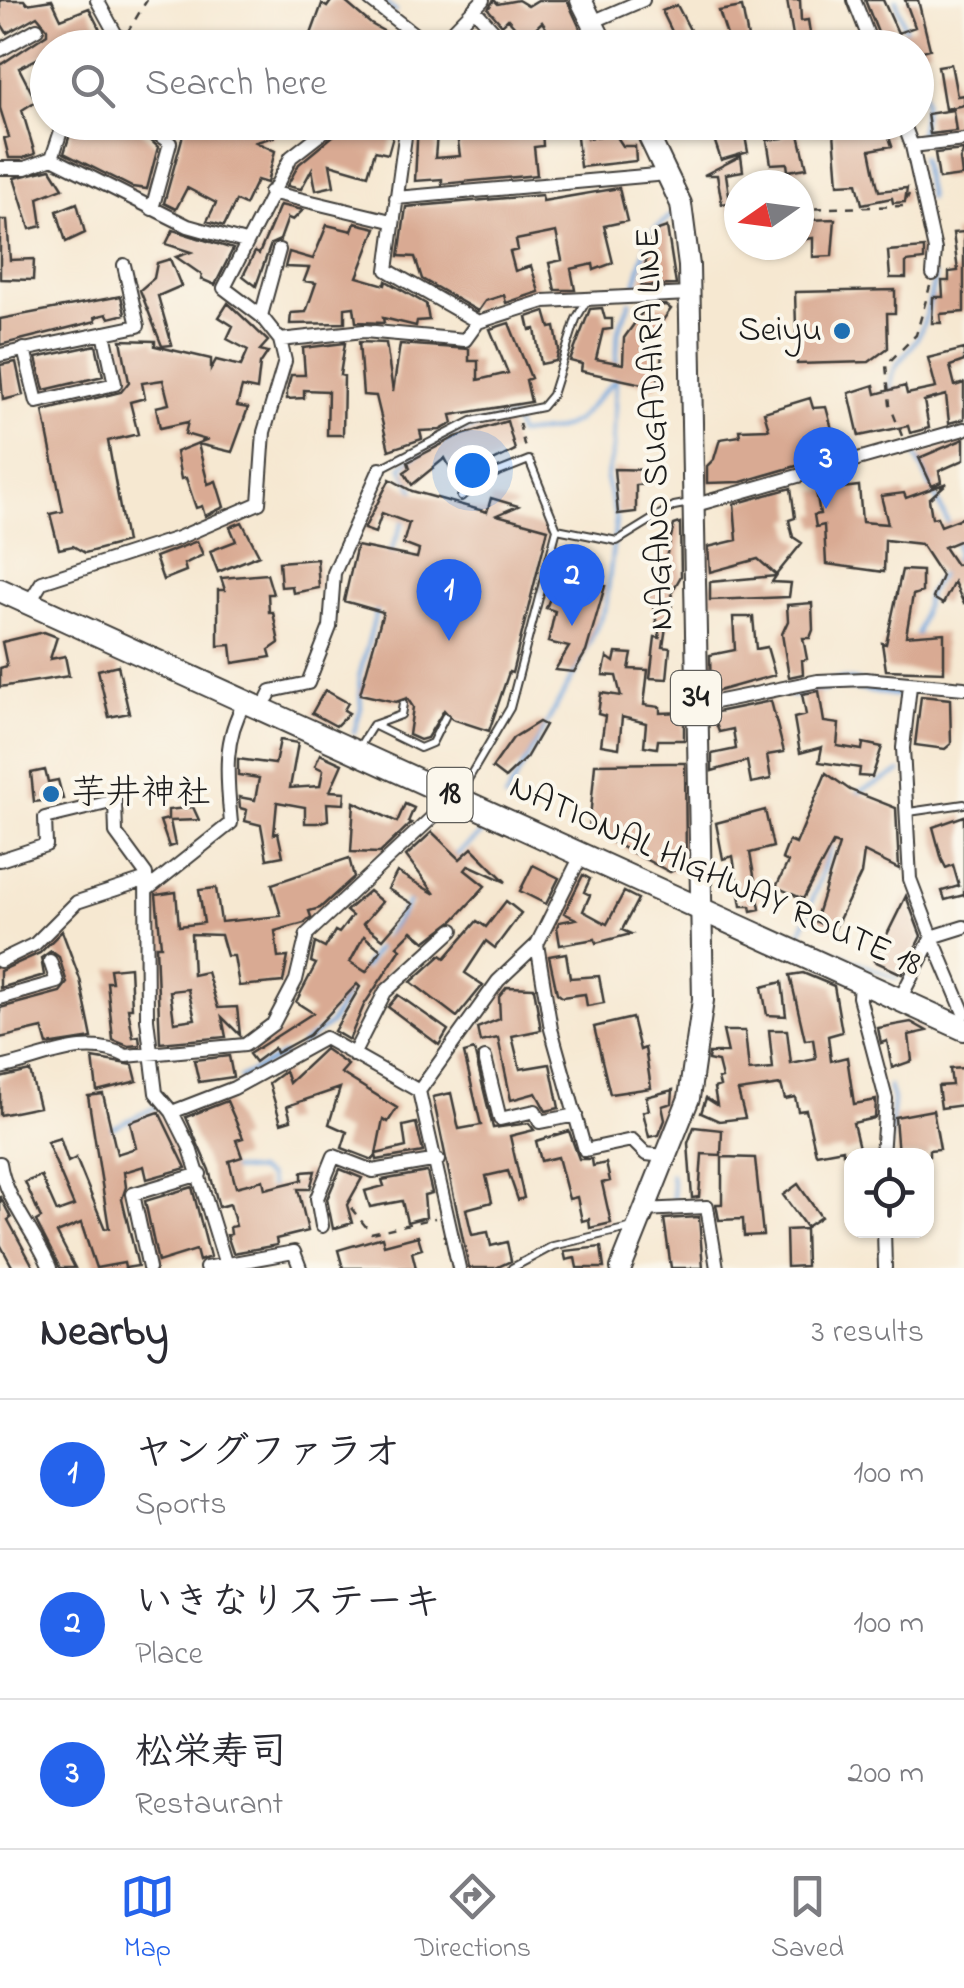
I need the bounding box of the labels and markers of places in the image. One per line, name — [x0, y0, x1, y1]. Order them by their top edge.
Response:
place label: Seiyu — [738, 306, 822, 357]
marker: Seiyu — [831, 320, 853, 342]
pin: 3 — [794, 426, 858, 509]
pin: 2 — [540, 544, 604, 626]
pin: 1 — [416, 558, 482, 641]
place label: 芋井神社 — [71, 769, 211, 820]
marker: 芋井神社 — [40, 783, 62, 805]

